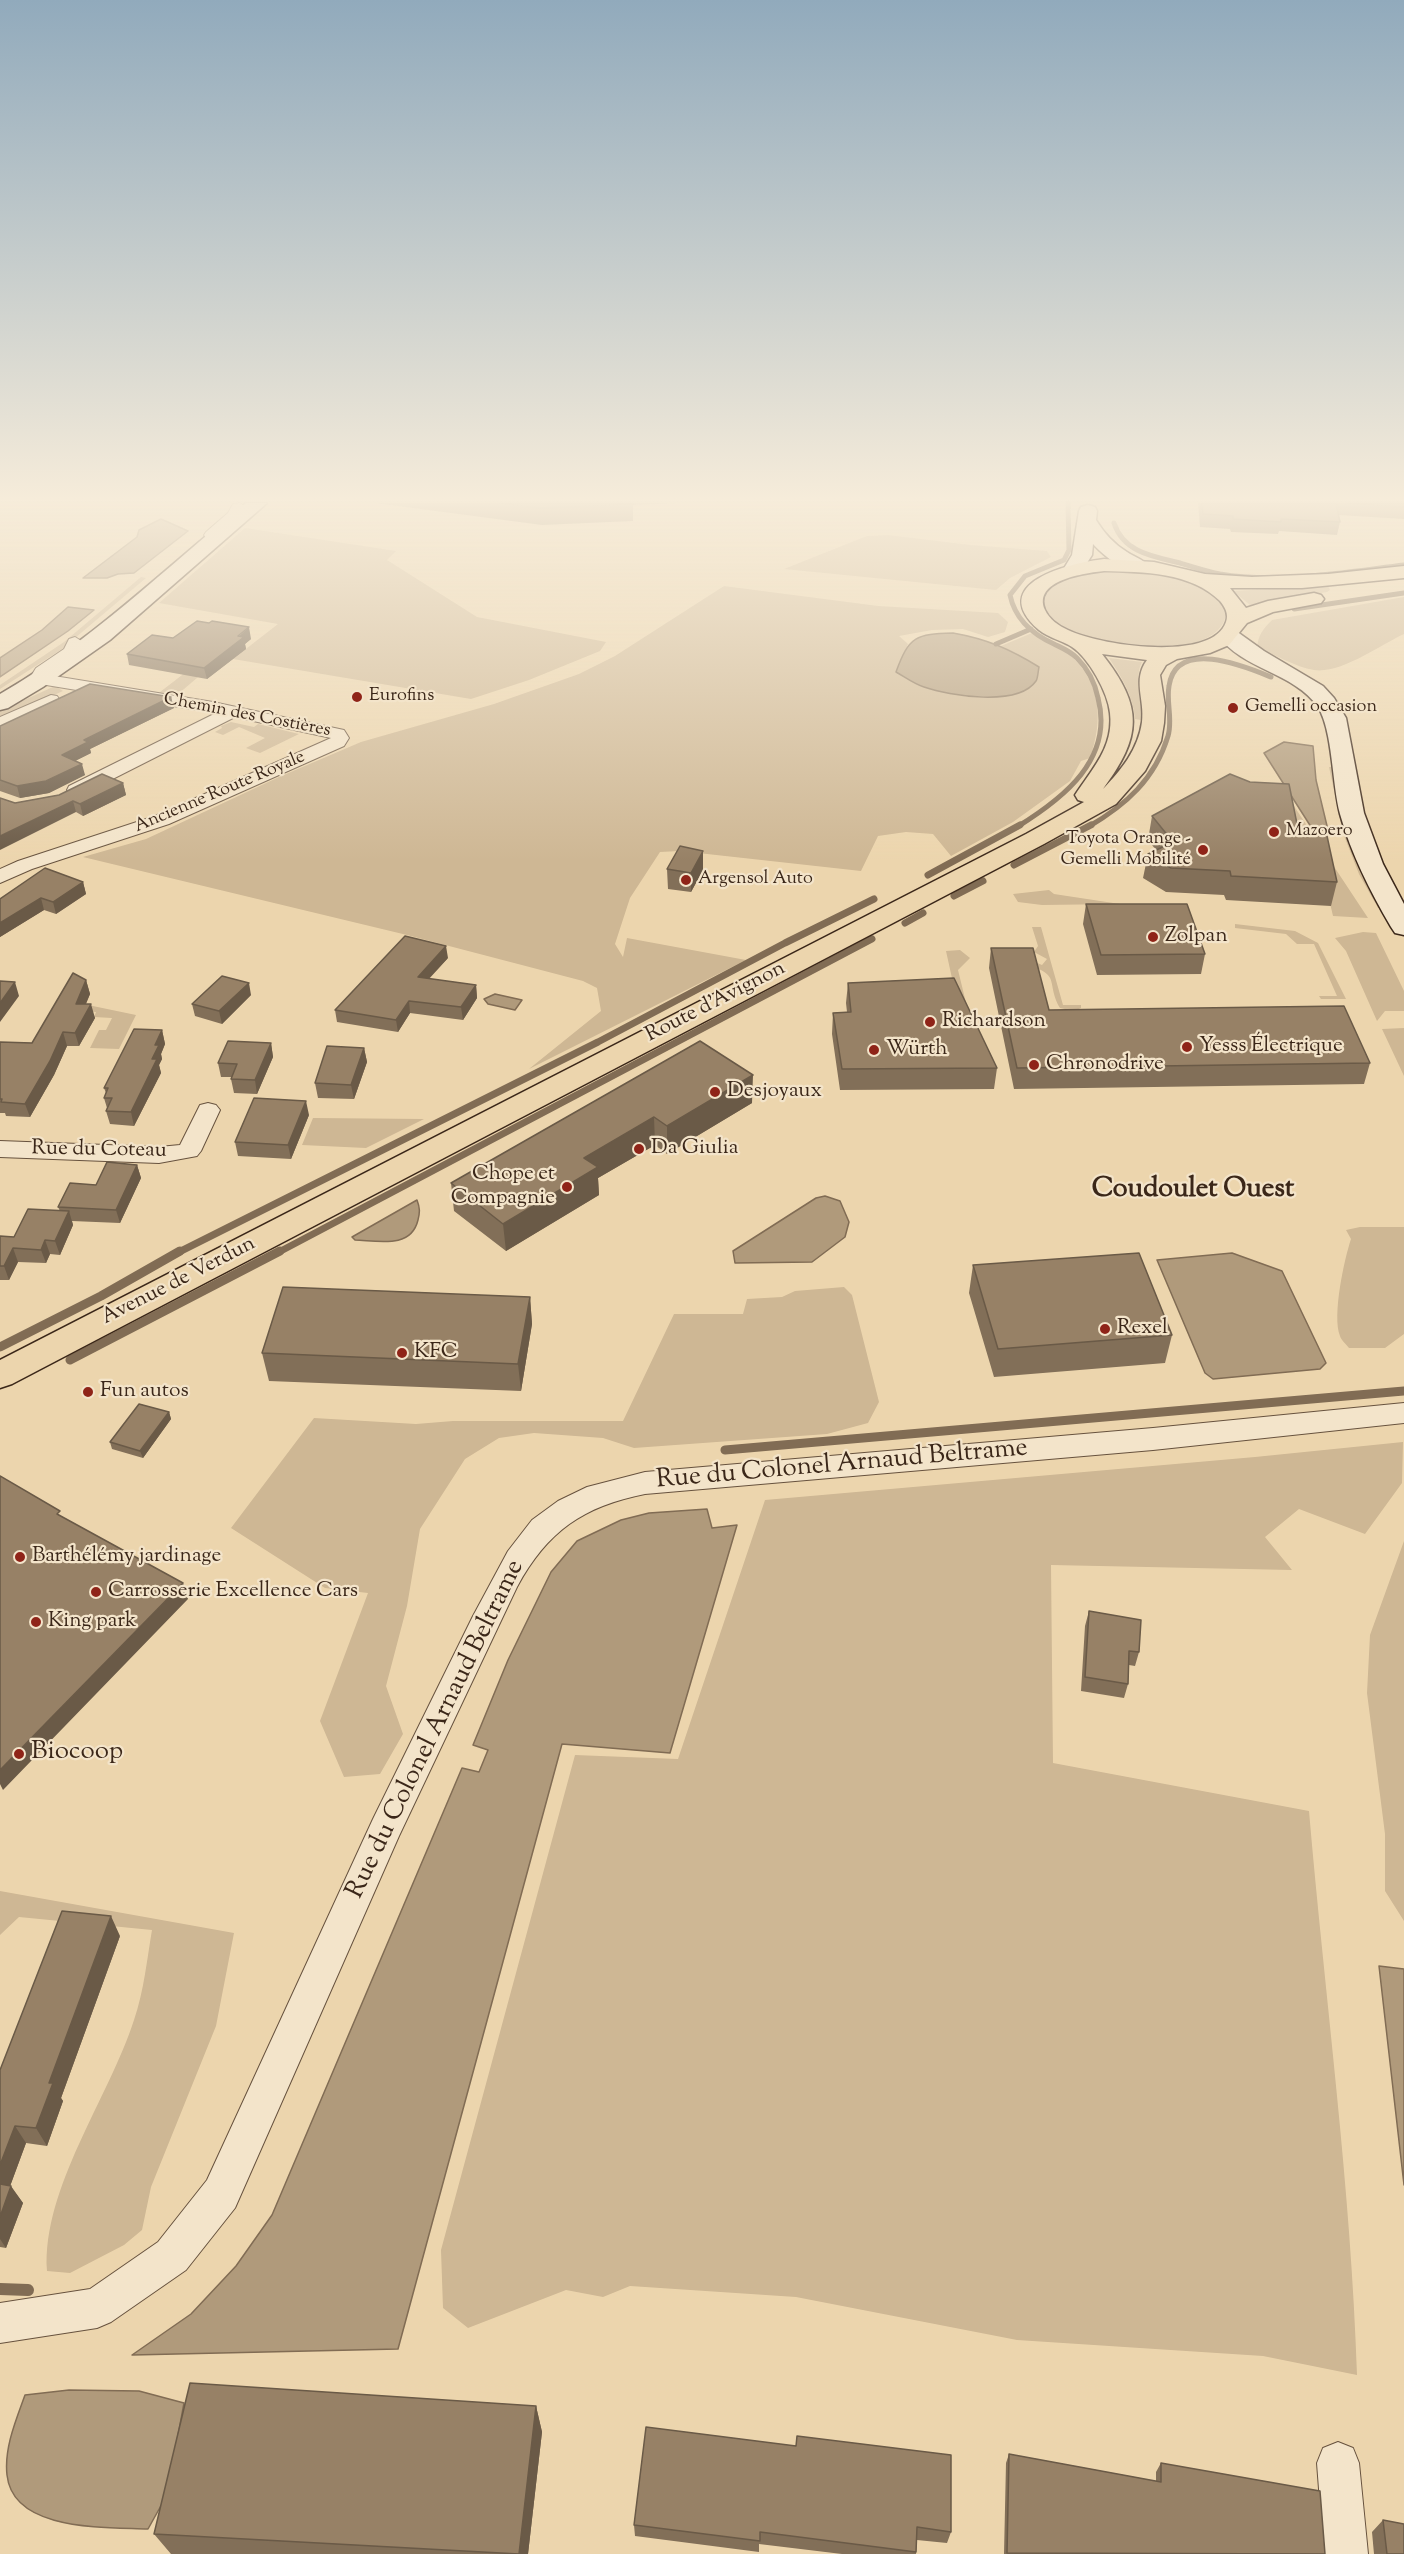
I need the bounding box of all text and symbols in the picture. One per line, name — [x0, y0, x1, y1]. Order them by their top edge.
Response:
place label: Eurofins — [369, 686, 434, 708]
street label: Chemin des Costières — [162, 689, 332, 743]
marker: Eurofins — [350, 690, 364, 704]
place label: Gemelli occasion — [1245, 697, 1377, 719]
marker: Gemelli occasion — [1226, 701, 1240, 715]
street label: Ancienne Route Royale — [131, 747, 309, 839]
place label: Mazoero — [1286, 821, 1352, 843]
marker: Mazoero — [1267, 825, 1281, 839]
place label: Toyota Orange - Gemelli Mobilité — [1060, 829, 1191, 872]
marker: Toyota Orange - Gemelli Mobilité — [1196, 843, 1210, 857]
place label: Argensol Auto — [698, 869, 813, 891]
marker: Argensol Auto — [679, 873, 693, 887]
place label: Zolpan — [1165, 924, 1228, 950]
marker: Zolpan — [1146, 930, 1160, 944]
street label: Route d'Avignon — [642, 957, 790, 1049]
place label: Richardson — [942, 1009, 1046, 1035]
marker: Richardson — [923, 1015, 937, 1029]
place label: Yesss Électrique — [1199, 1034, 1343, 1060]
place label: Würth — [886, 1037, 948, 1063]
marker: Yesss Électrique — [1180, 1040, 1194, 1054]
marker: Würth — [867, 1043, 881, 1057]
place label: Chronodrive — [1046, 1052, 1164, 1078]
marker: Chronodrive — [1027, 1058, 1041, 1072]
place label: Desjoyaux — [727, 1079, 822, 1105]
marker: Desjoyaux — [708, 1085, 722, 1099]
place label: Da Giulia — [651, 1136, 738, 1162]
street label: Rue du Coteau — [31, 1137, 167, 1165]
marker: Da Giulia — [632, 1142, 646, 1156]
place label: Chope et Compagnie — [451, 1162, 555, 1212]
district label: Coudoulet Ouest — [1092, 1175, 1294, 1207]
marker: Chope et Compagnie — [560, 1180, 574, 1194]
street label: Avenue de Verdun — [98, 1232, 260, 1332]
place label: Rexel — [1117, 1316, 1168, 1342]
marker: Rexel — [1098, 1322, 1112, 1336]
place label: KFC — [414, 1340, 458, 1366]
marker: KFC — [395, 1346, 409, 1360]
place label: Fun autos — [100, 1379, 189, 1405]
marker: Fun autos — [81, 1385, 95, 1399]
street label: Rue du Colonel Arnaud Beltrame — [655, 1434, 1029, 1498]
place label: Barthélémy jardinage — [32, 1544, 221, 1570]
marker: Barthélémy jardinage — [13, 1550, 27, 1564]
street label: Rue du Colonel Arnaud Beltrame — [341, 1556, 533, 1904]
place label: Carrosserie Excellence Cars — [108, 1579, 358, 1605]
marker: Carrosserie Excellence Cars — [89, 1585, 103, 1599]
place label: King park — [48, 1609, 136, 1635]
marker: King park — [29, 1615, 43, 1629]
place label: Biocoop — [31, 1738, 123, 1770]
marker: Biocoop — [12, 1747, 26, 1761]

